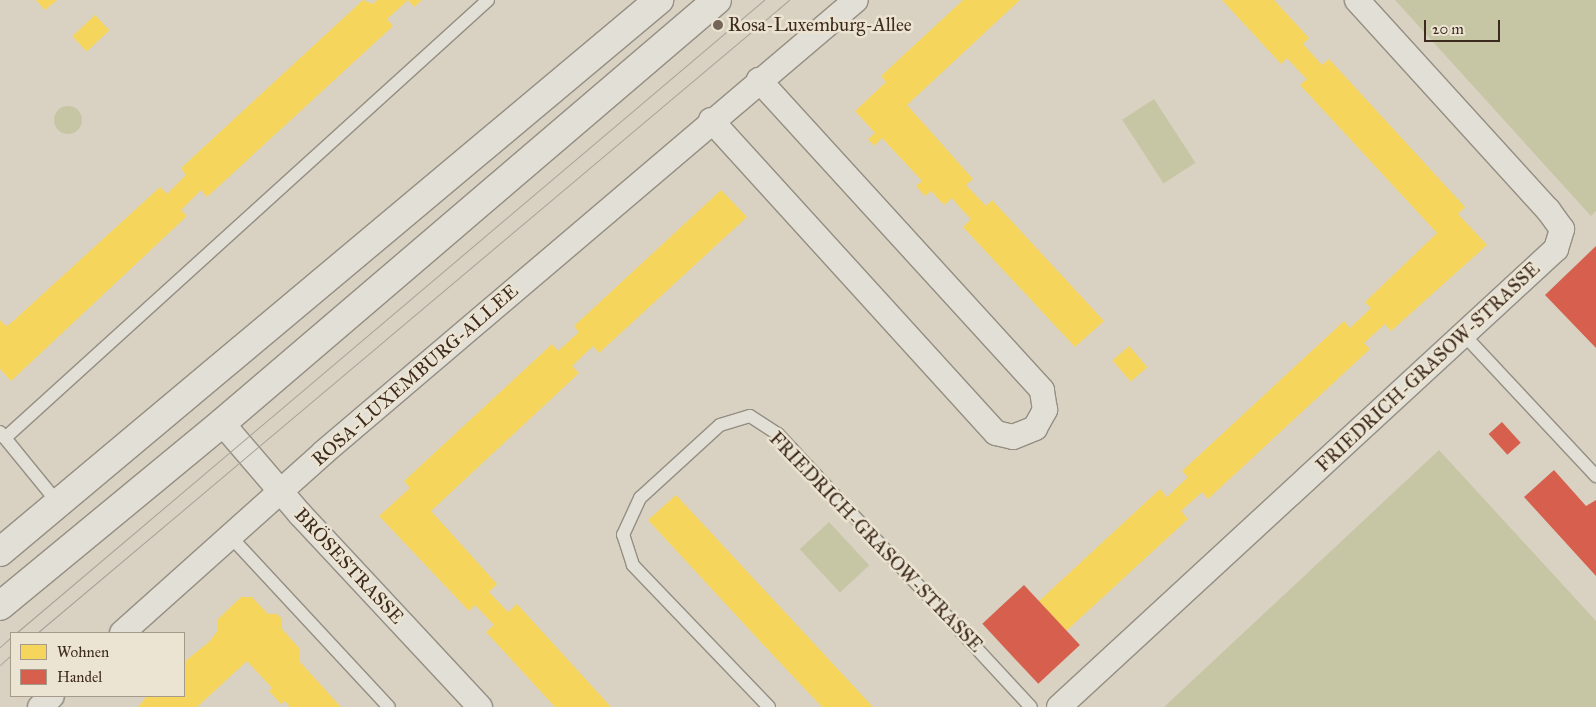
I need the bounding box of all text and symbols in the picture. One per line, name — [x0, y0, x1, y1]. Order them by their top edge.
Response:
scale bar — [1426, 10, 1502, 42]
place label: Rosa-Luxemburg-Allee — [728, 14, 912, 36]
marker: Rosa-Luxemburg-Allee — [712, 19, 724, 31]
text: 20 m — [1432, 20, 1464, 38]
street label: FRIEDRICH-GRASOW-STRASSE — [1311, 257, 1545, 477]
street label: ROSA-LUXEMBURG-ALLEE — [307, 279, 523, 471]
street label: FRIEDRICH-GRASOW-STRASSE — [765, 427, 987, 657]
street label: BRÖSESTRASSE — [290, 503, 408, 629]
legend — [10, 632, 185, 697]
text: Wohnen — [57, 643, 109, 661]
text: Handel — [57, 668, 102, 686]

